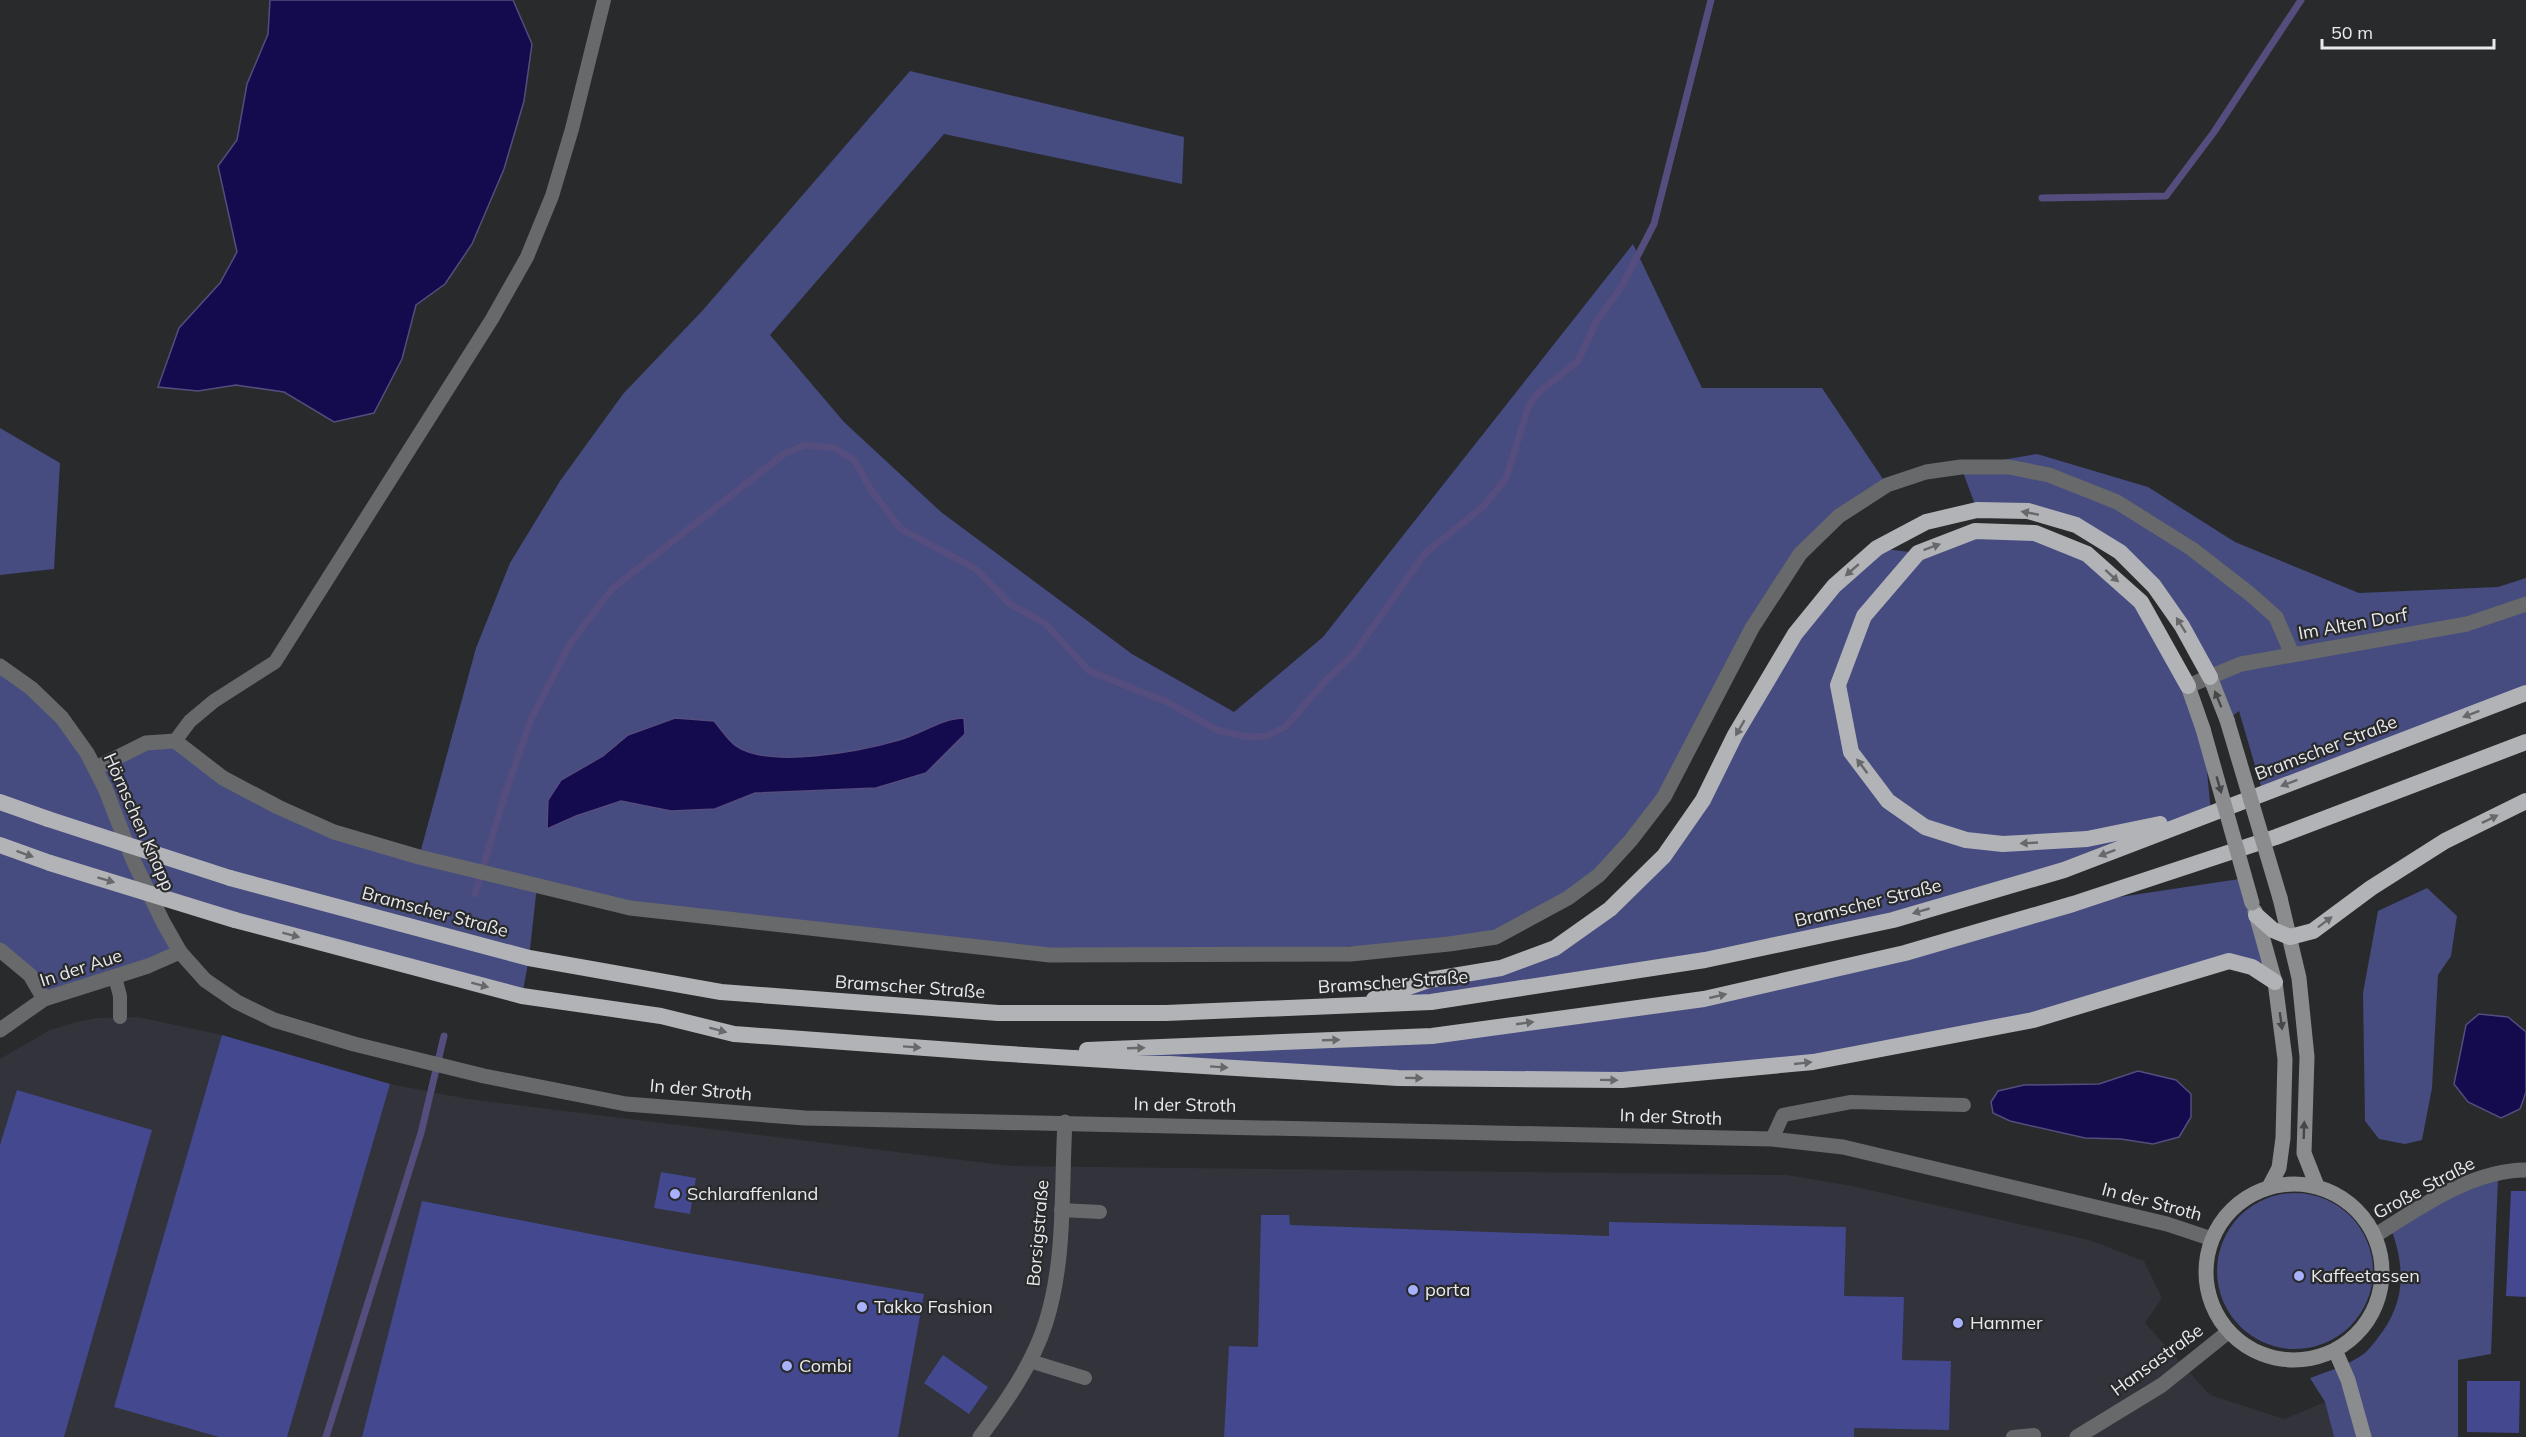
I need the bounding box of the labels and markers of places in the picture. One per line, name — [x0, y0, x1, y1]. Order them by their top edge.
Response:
place label: Schlaraffenland — [687, 1182, 818, 1205]
marker: Schlaraffenland — [668, 1187, 682, 1201]
place label: Kaffeetassen — [2311, 1264, 2420, 1287]
marker: Kaffeetassen — [2292, 1269, 2306, 1283]
place label: porta — [1425, 1278, 1470, 1301]
marker: porta — [1406, 1283, 1420, 1297]
place label: Takko Fashion — [874, 1295, 993, 1318]
marker: Takko Fashion — [855, 1300, 869, 1314]
place label: Hammer — [1970, 1311, 2043, 1334]
marker: Hammer — [1951, 1316, 1965, 1330]
place label: Combi — [799, 1354, 852, 1377]
marker: Combi — [780, 1359, 794, 1373]

